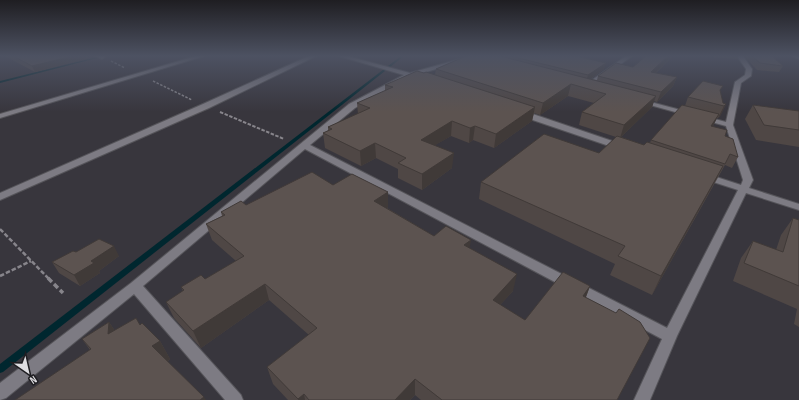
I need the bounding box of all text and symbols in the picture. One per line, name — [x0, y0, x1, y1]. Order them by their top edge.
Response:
north arrow — [8, 352, 48, 392]
text: N — [27, 373, 39, 387]

